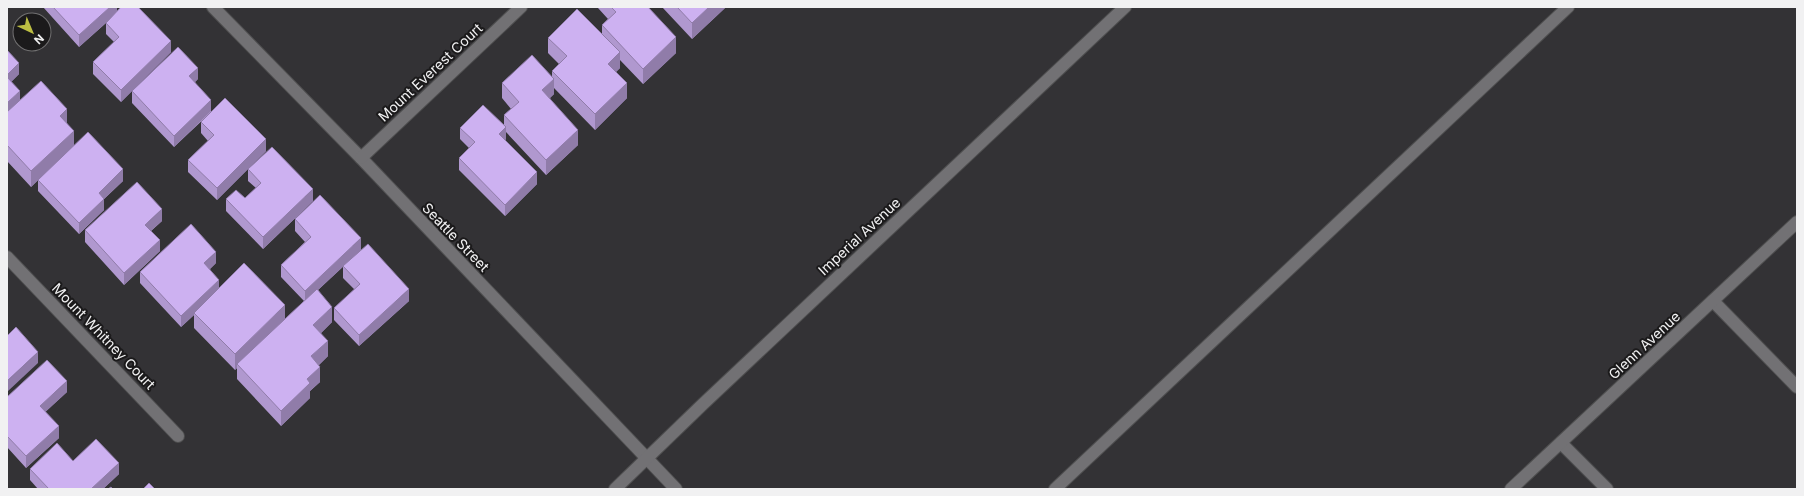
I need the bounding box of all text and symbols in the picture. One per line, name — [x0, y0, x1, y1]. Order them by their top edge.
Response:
north arrow — [12, 12, 52, 52]
street label: Mount Everest Court — [374, 19, 486, 125]
text: N — [31, 31, 47, 47]
street label: Imperial Avenue — [814, 194, 904, 278]
street label: Seattle Street — [419, 199, 493, 275]
street label: Mount Whitney Court — [49, 279, 159, 393]
street label: Glenn Avenue — [1605, 308, 1683, 382]

